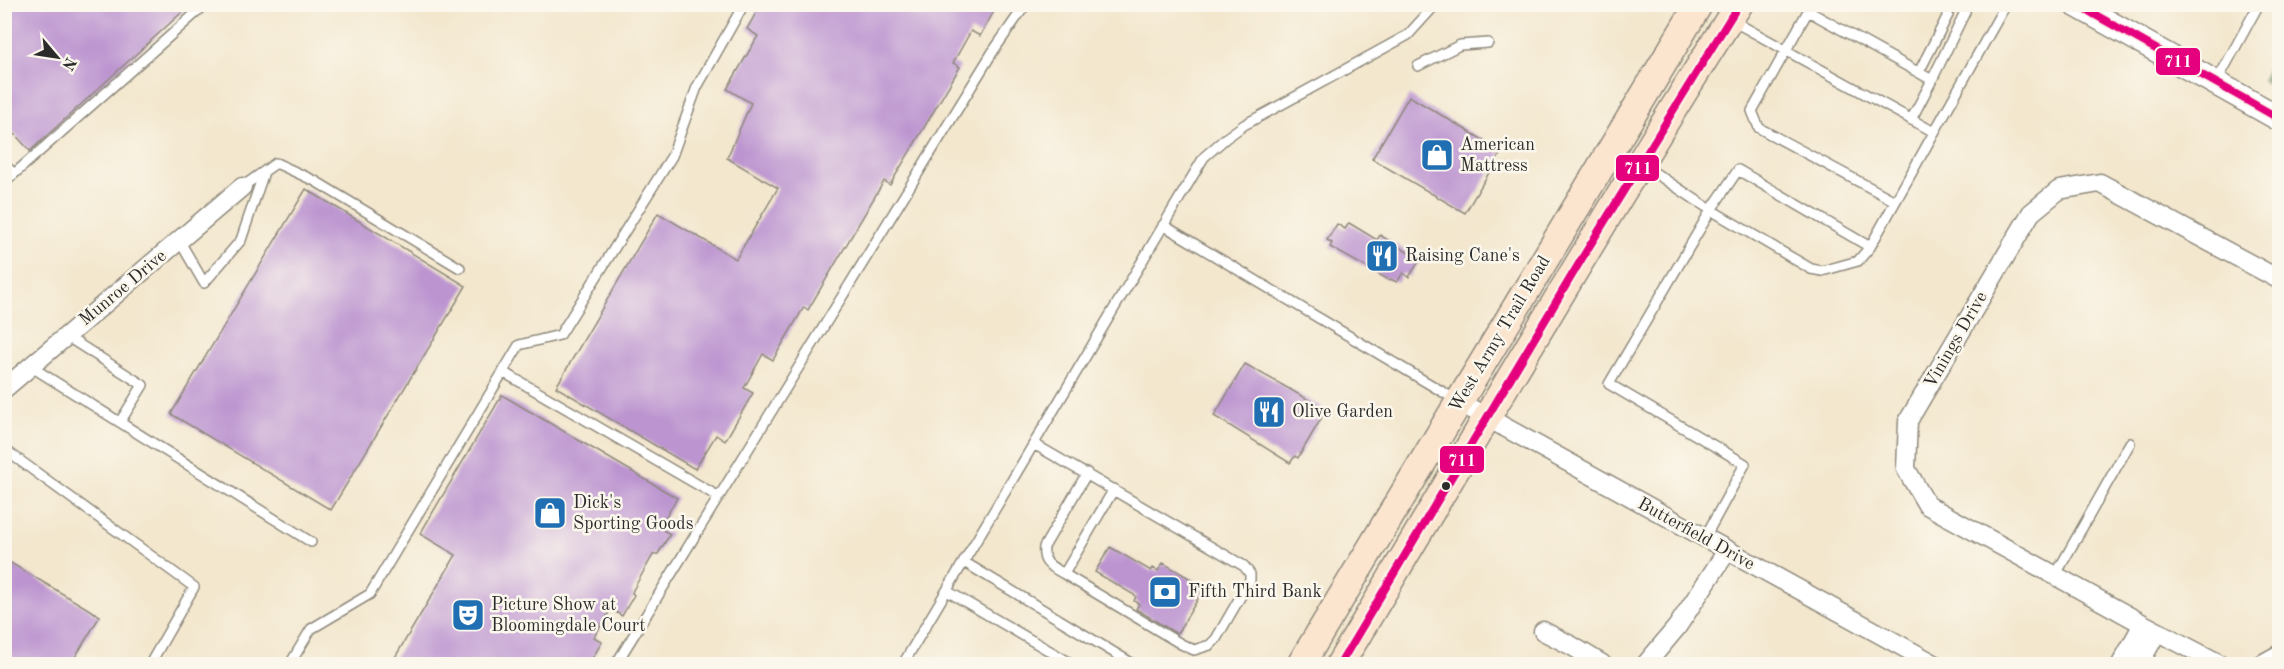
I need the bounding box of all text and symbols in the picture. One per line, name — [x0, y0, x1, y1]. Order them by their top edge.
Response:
north arrow — [27, 27, 87, 87]
line badge: 711 — [2155, 47, 2201, 76]
text: N — [58, 54, 78, 73]
text: 711 — [2164, 55, 2192, 71]
place label: American Mattress — [1460, 136, 1535, 175]
shop icon: American Mattress — [1419, 137, 1455, 173]
line badge: 711 — [1615, 154, 1660, 182]
text: 711 — [1624, 162, 1652, 178]
restaurant icon: Raising Cane's — [1364, 238, 1400, 274]
street label: Munroe Drive — [76, 247, 170, 329]
place label: Raising Cane's — [1405, 247, 1520, 265]
street label: West Army Trail Road — [1446, 253, 1554, 415]
street label: Vinings Drive — [1921, 289, 1991, 391]
restaurant icon: Olive Garden — [1251, 394, 1287, 430]
place label: Olive Garden — [1292, 403, 1393, 421]
line badge: 711 — [1439, 445, 1485, 474]
text: 711 — [1448, 454, 1476, 470]
unlabelled marker — [1440, 480, 1452, 492]
place label: Dick's Sporting Goods — [573, 494, 694, 533]
street label: Butterfield Drive — [1634, 494, 1758, 574]
shop icon: Dick's Sporting Goods — [532, 495, 568, 531]
bank icon: Fifth Third Bank — [1147, 574, 1183, 610]
place label: Fifth Third Bank — [1188, 583, 1322, 601]
place label: Picture Show at Bloomingdale Court — [491, 596, 645, 635]
theatre icon: Picture Show at Bloomingdale Court — [450, 597, 486, 633]

